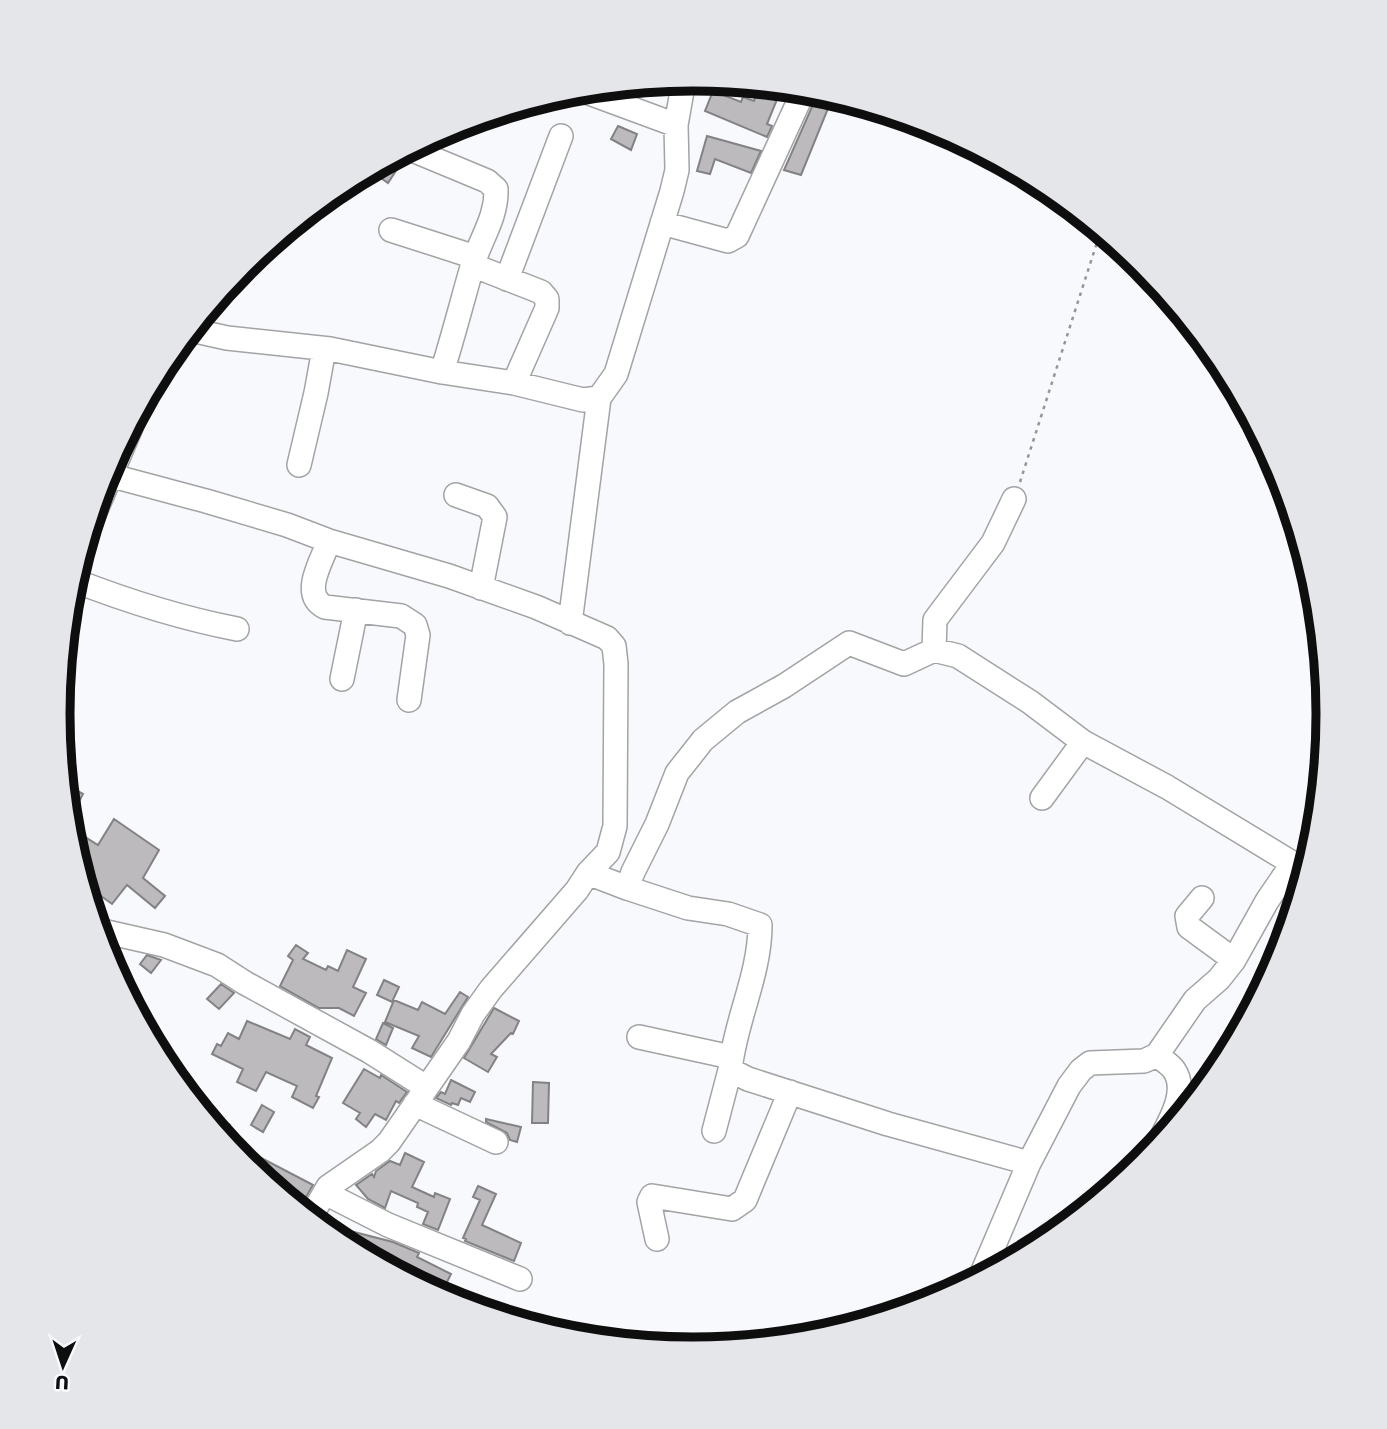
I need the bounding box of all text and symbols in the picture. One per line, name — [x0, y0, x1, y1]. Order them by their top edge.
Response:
north arrow — [28, 1331, 98, 1401]
text: U — [55, 1371, 70, 1394]

